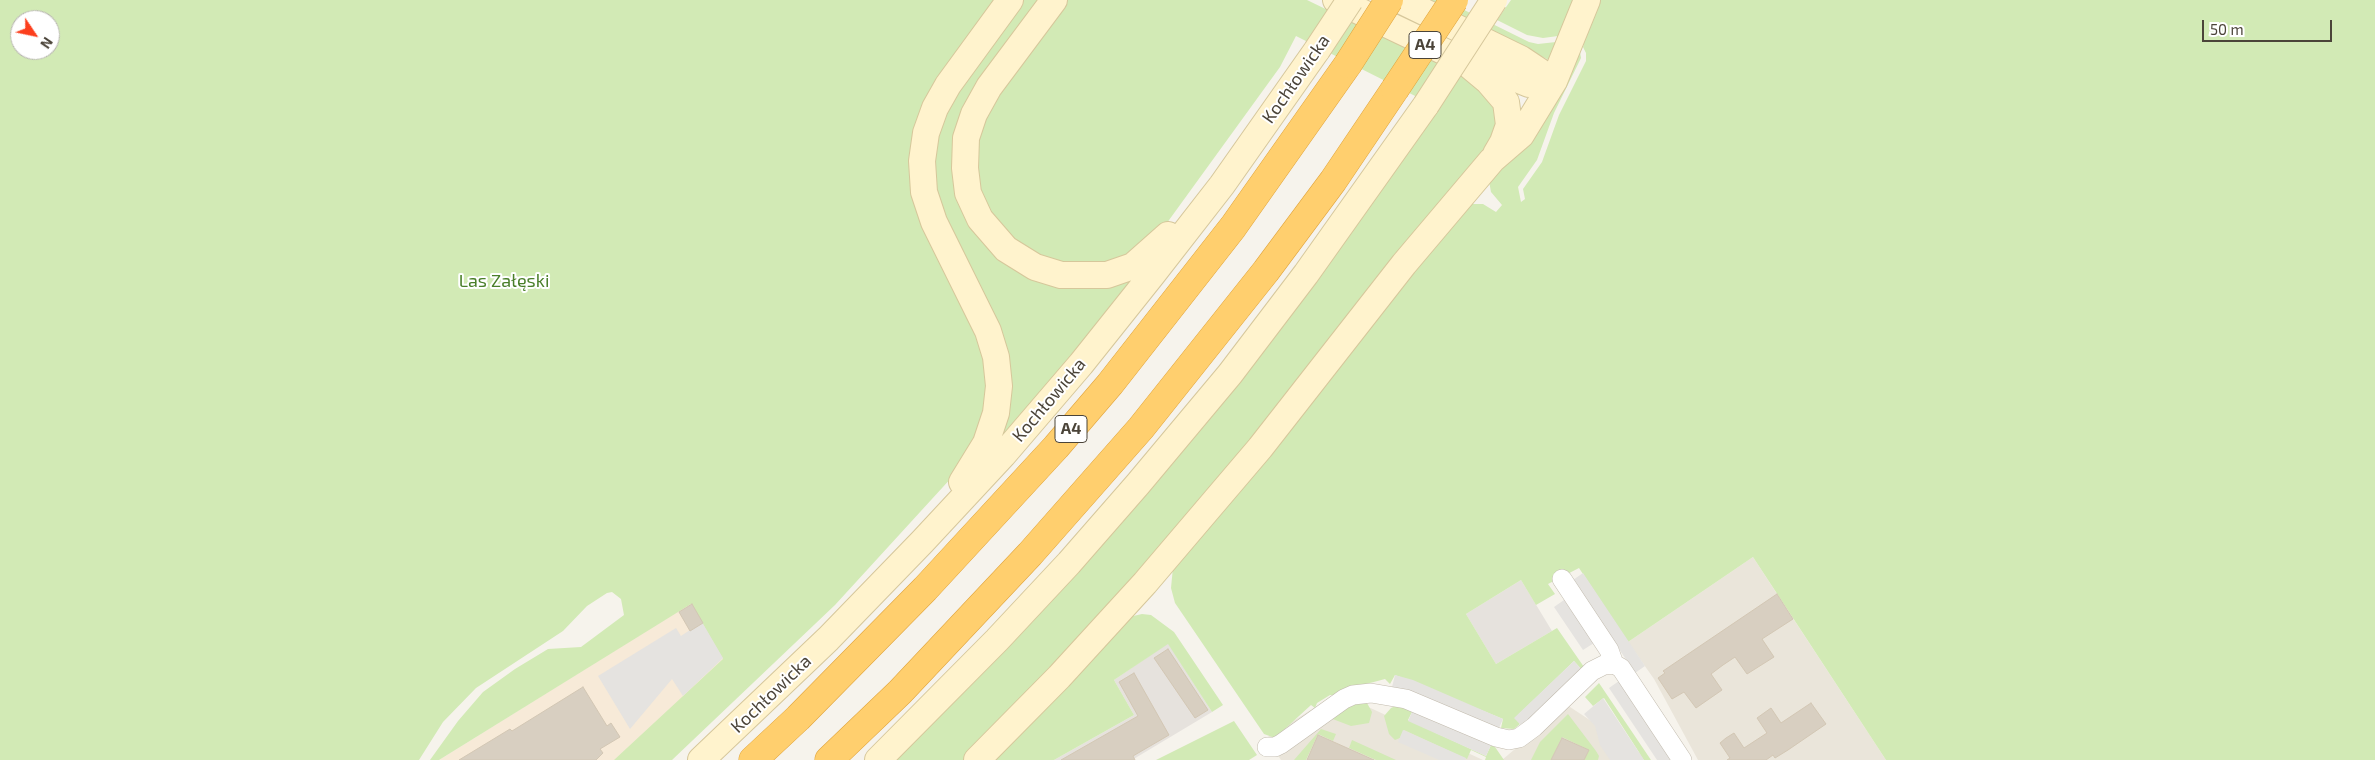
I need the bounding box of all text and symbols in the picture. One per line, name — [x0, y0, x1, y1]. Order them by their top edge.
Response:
north arrow — [10, 10, 60, 60]
scale bar — [2205, 10, 2335, 42]
text: 50 m — [2210, 20, 2244, 38]
street label: Kochłowicka — [1258, 31, 1334, 127]
road number: A4 — [1409, 32, 1441, 58]
text: N — [37, 34, 57, 52]
park label: Las Załęski — [459, 270, 549, 292]
street label: Kochłowicka — [1008, 354, 1090, 446]
road number: A4 — [1055, 416, 1087, 442]
street label: Kochłowicka — [726, 650, 816, 738]

